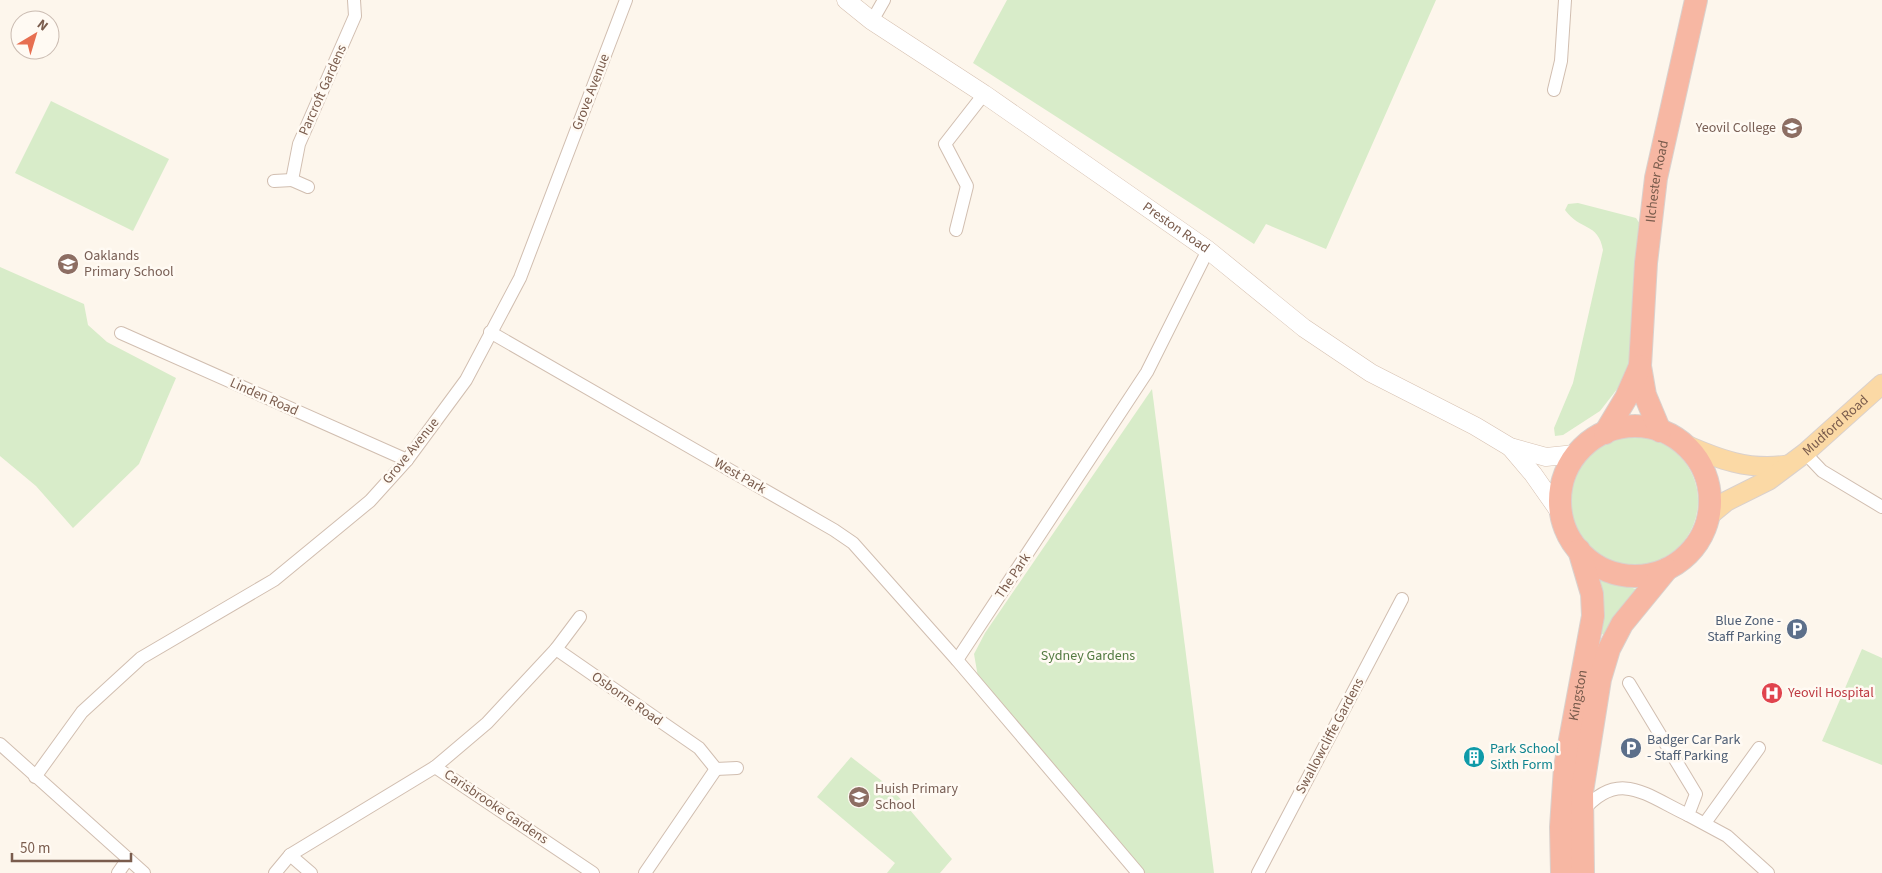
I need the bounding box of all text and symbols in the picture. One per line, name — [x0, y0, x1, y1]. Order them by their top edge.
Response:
north arrow — [10, 10, 60, 60]
text: N — [33, 15, 52, 36]
street label: Parcroft Gardens — [294, 41, 352, 139]
street label: Grove Avenue — [567, 51, 615, 133]
school or university icon: Yeovil College — [1780, 116, 1804, 140]
place label: Yeovil College — [1695, 118, 1776, 138]
street label: Ilchester Road — [1641, 138, 1674, 224]
street label: Preston Road — [1138, 197, 1214, 258]
place label: Oaklands Primary School — [84, 246, 174, 282]
school or university icon: Oaklands Primary School — [56, 252, 80, 276]
street label: Linden Road — [227, 373, 301, 421]
street label: Mudford Road — [1798, 391, 1873, 461]
street label: Grove Avenue — [378, 413, 444, 488]
street label: West Park — [710, 453, 770, 499]
street label: The Park — [990, 549, 1036, 603]
place label: Blue Zone - Staff Parking — [1707, 611, 1781, 647]
parking icon: Blue Zone - Staff Parking — [1785, 617, 1809, 641]
park label: Sydney Gardens — [1041, 646, 1135, 666]
street label: Osborne Road — [587, 667, 667, 731]
street label: Kingston — [1564, 668, 1593, 723]
street label: Swallowcliffe Gardens — [1291, 674, 1369, 798]
hospital icon: Yeovil Hospital — [1760, 681, 1784, 705]
place label: Yeovil Hospital — [1787, 683, 1874, 703]
place label: Badger Car Park - Staff Parking — [1647, 730, 1740, 766]
parking icon: Badger Car Park - Staff Parking — [1619, 736, 1643, 760]
place label: Park School Sixth Form — [1490, 739, 1560, 775]
building icon: Park School Sixth Form — [1462, 745, 1486, 769]
street label: Carisbrooke Gardens — [440, 765, 552, 849]
place label: Huish Primary School — [875, 779, 959, 815]
school or university icon: Huish Primary School — [847, 785, 871, 809]
scale bar — [12, 830, 131, 862]
text: 50 m — [20, 838, 50, 859]

